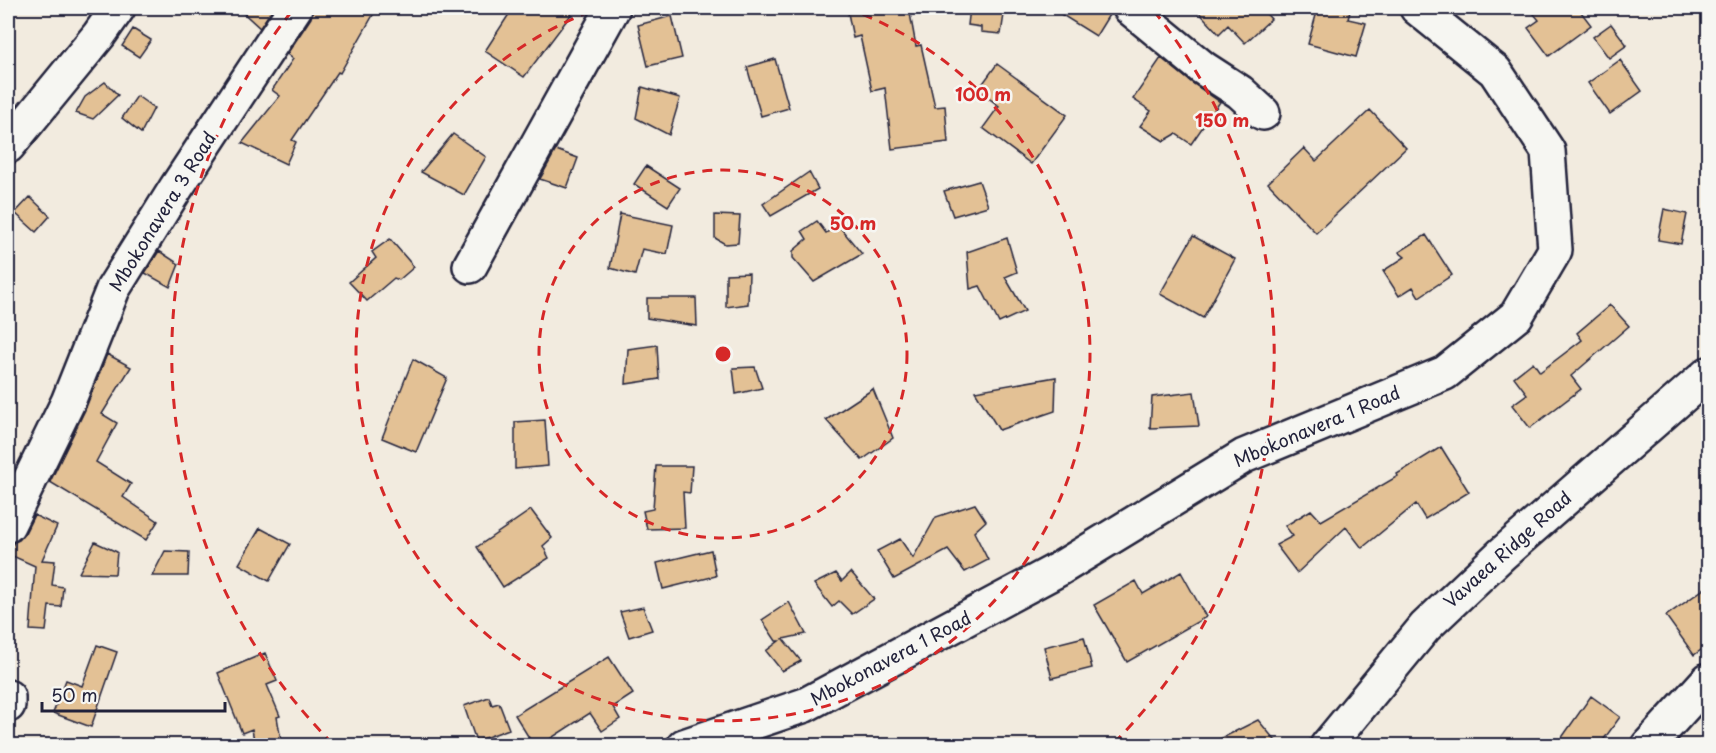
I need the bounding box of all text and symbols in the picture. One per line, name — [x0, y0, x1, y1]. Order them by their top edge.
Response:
text: 100 m — [955, 80, 1011, 107]
text: 150 m — [1195, 106, 1249, 133]
street label: Mbokonavera 3 Road — [102, 126, 222, 296]
text: 50 m — [830, 209, 876, 236]
centre of rings — [713, 344, 733, 364]
street label: Mbokonavera 1 Road — [1229, 378, 1404, 473]
street label: Vavaea Ridge Road — [1437, 484, 1577, 614]
street label: Mbokonavera 1 Road — [805, 604, 975, 711]
scale bar — [42, 675, 225, 713]
text: 50 m — [51, 681, 98, 708]

